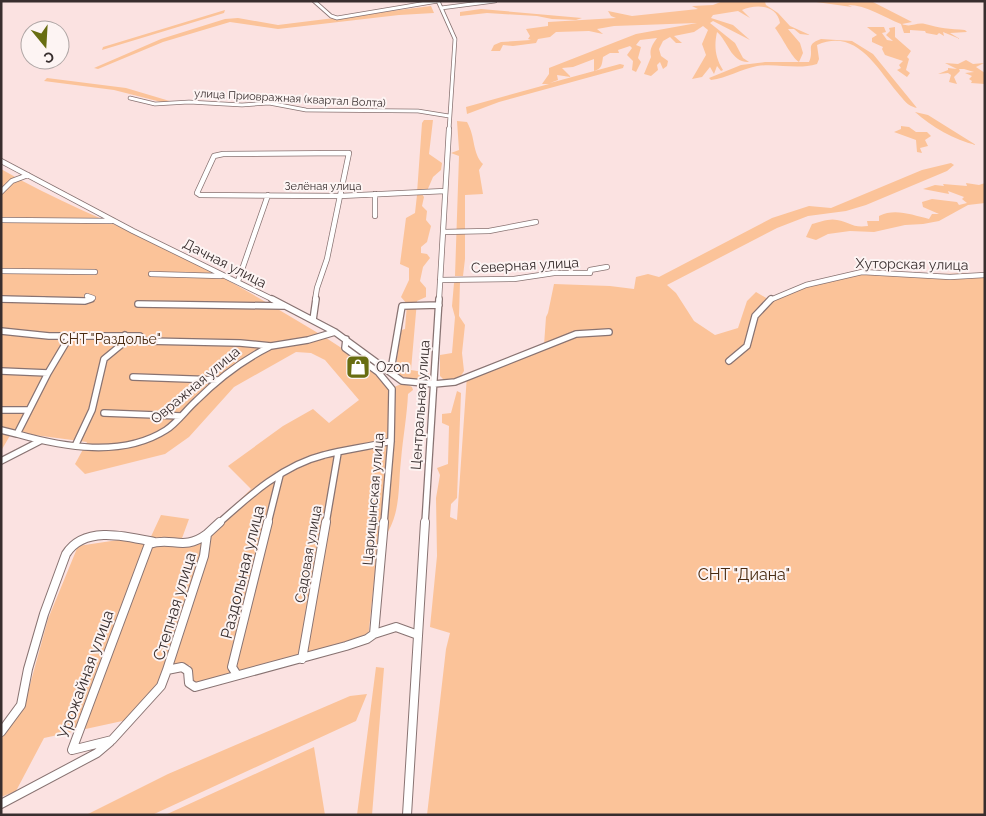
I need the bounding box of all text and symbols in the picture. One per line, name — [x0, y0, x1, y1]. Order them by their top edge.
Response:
north arrow — [20, 20, 70, 70]
text: С — [42, 48, 56, 67]
street label: улица Приовражная (квартал Волта) — [194, 87, 386, 110]
street label: Зелёная улица — [285, 180, 361, 193]
street label: Дачная улица — [181, 235, 269, 291]
street label: Северная улица — [471, 254, 579, 276]
street label: Хуторская улица — [856, 255, 968, 273]
park label: СНТ "Раздолье" — [59, 331, 161, 347]
street label: Центральная улица — [407, 339, 433, 471]
street label: Овражная улица — [147, 343, 243, 427]
shop icon: Ozon — [345, 354, 371, 380]
place label: Ozon — [376, 359, 410, 375]
street label: Царицынская улица — [359, 432, 387, 566]
street label: Раздольная улица — [217, 503, 268, 641]
street label: Садовая улица — [292, 504, 324, 604]
street label: Степная улица — [149, 550, 200, 663]
park label: СНТ "Диана" — [698, 565, 790, 584]
street label: Урожайная улица — [53, 607, 118, 741]

